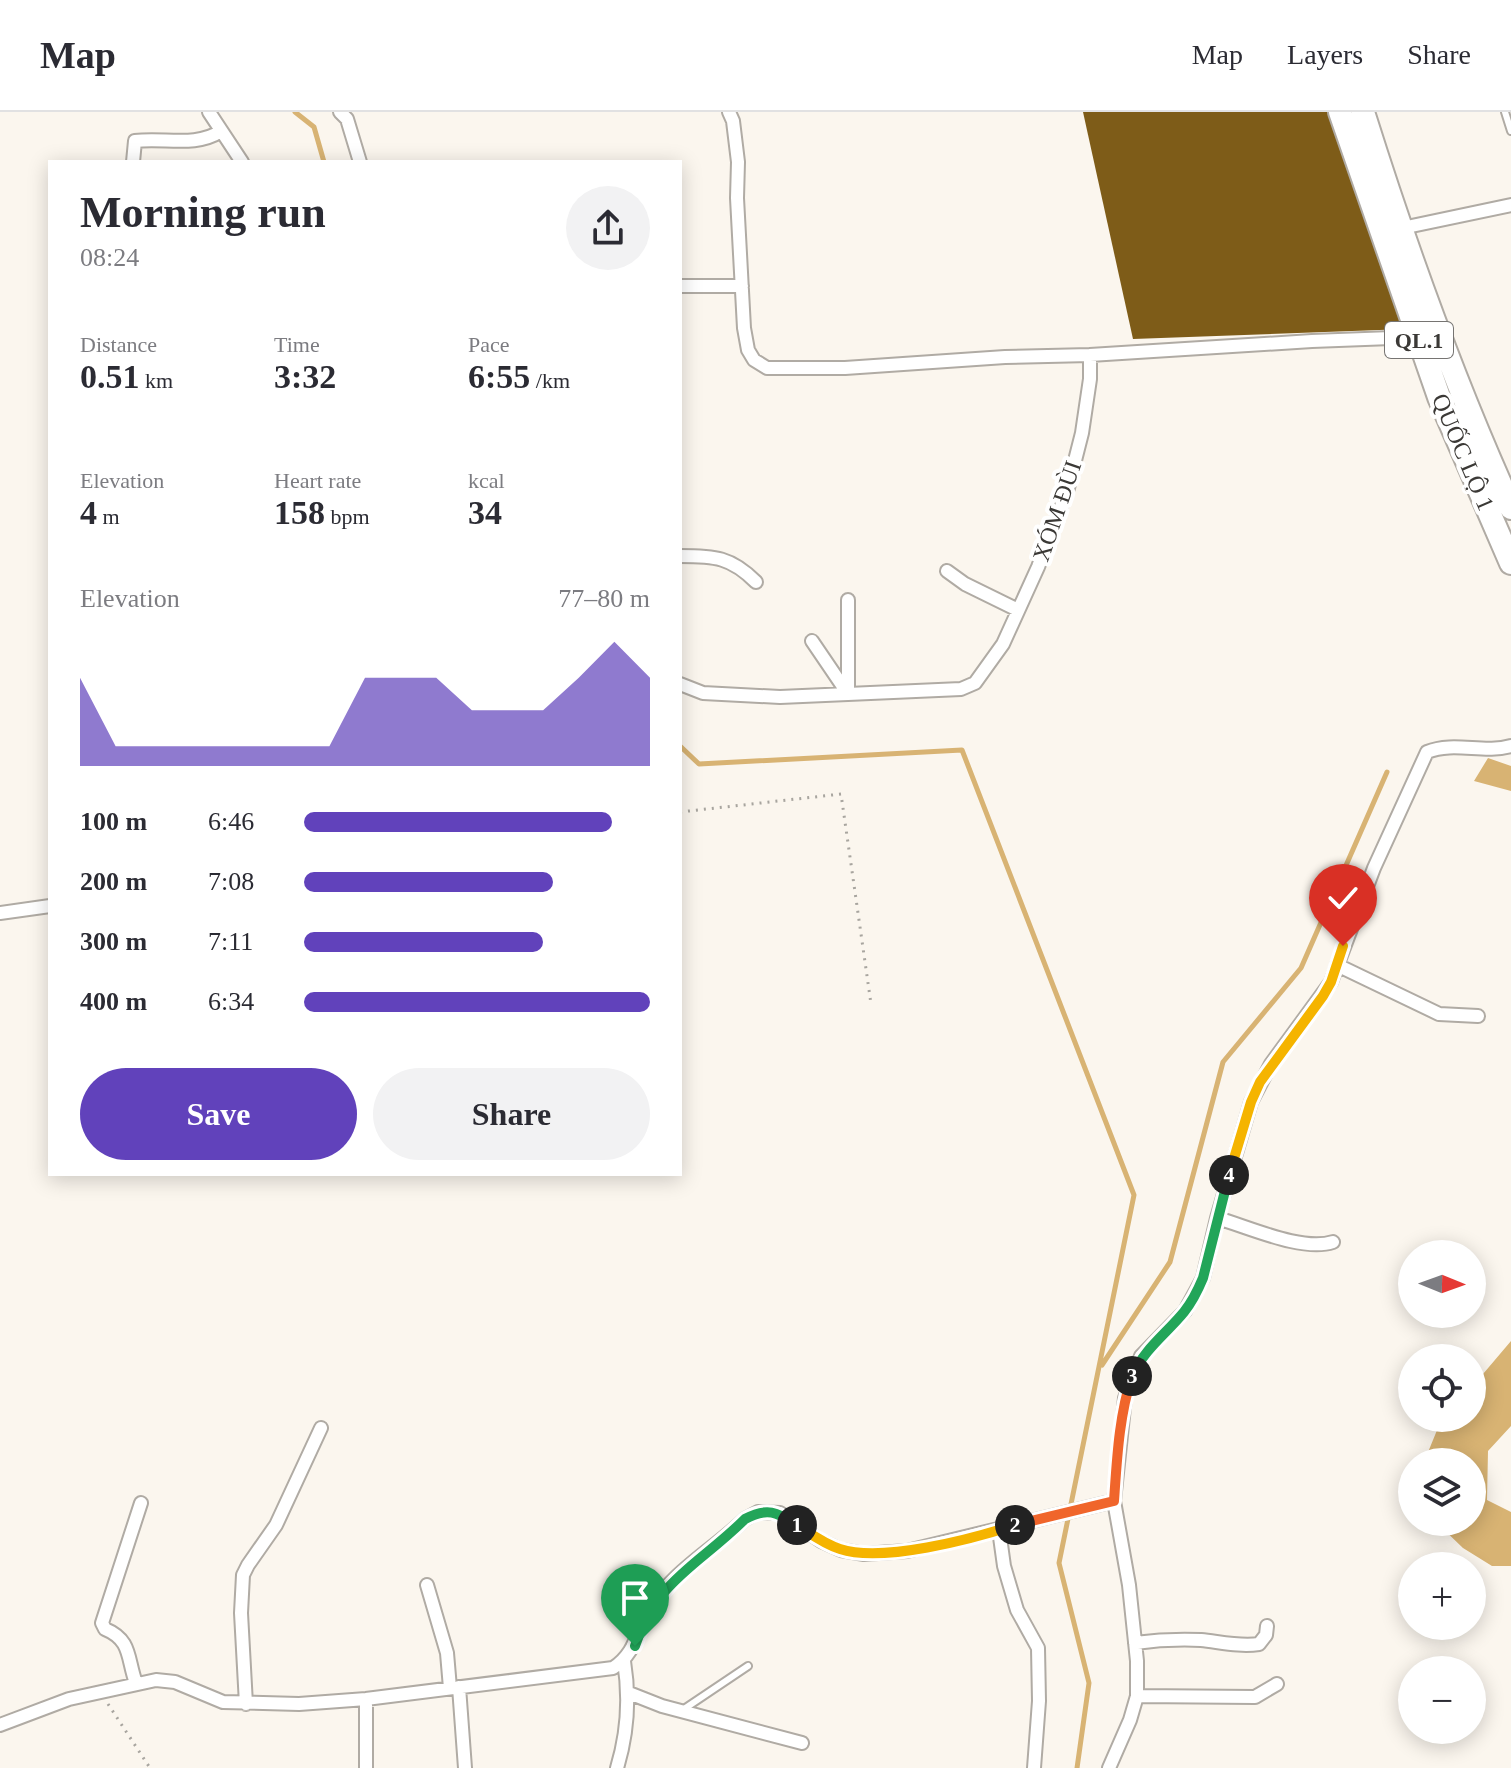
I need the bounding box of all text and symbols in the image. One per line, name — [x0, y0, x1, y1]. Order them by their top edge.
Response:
text: Map — [40, 34, 116, 76]
text: Map — [1192, 39, 1243, 70]
text: Layers — [1287, 39, 1363, 70]
text: Share — [1407, 39, 1471, 70]
button: share — [566, 186, 650, 270]
text: Morning run — [80, 188, 326, 237]
text: 08:24 — [80, 243, 139, 272]
road number: QL.1 — [1385, 322, 1453, 358]
text: Distance — [80, 332, 157, 357]
text: Time — [274, 332, 320, 357]
text: Pace — [468, 332, 510, 357]
text: 0.51 — [80, 358, 140, 395]
text: 3:32 — [274, 358, 336, 395]
text: 6:55 — [468, 358, 530, 395]
text: km — [140, 368, 173, 393]
text: /km — [530, 368, 570, 393]
street label: QUỐC LỘ 1 — [1427, 390, 1499, 514]
street label: XÓM ĐÙI — [1028, 457, 1086, 565]
text: Elevation — [80, 468, 164, 493]
text: Heart rate — [274, 468, 361, 493]
text: kcal — [468, 468, 505, 493]
text: 4 — [80, 494, 97, 531]
text: 158 — [274, 494, 325, 531]
text: 34 — [468, 494, 502, 531]
text: m — [97, 504, 120, 529]
text: bpm — [325, 504, 370, 529]
text: Elevation — [80, 584, 180, 613]
text: 77–80 m — [558, 584, 650, 613]
text: 100 m — [80, 807, 147, 836]
text: 6:46 — [208, 807, 254, 836]
pin — [1309, 864, 1377, 946]
text: 200 m — [80, 867, 147, 896]
text: 7:08 — [208, 867, 254, 896]
icon: check — [1321, 876, 1365, 920]
text: 300 m — [80, 927, 147, 956]
text: 7:11 — [208, 927, 253, 956]
text: 400 m — [80, 987, 147, 1016]
text: 6:34 — [208, 987, 254, 1016]
button: Save — [80, 1068, 357, 1160]
button: Share — [373, 1068, 650, 1160]
pin: 4 — [1209, 1155, 1249, 1195]
text: 4 — [1224, 1162, 1235, 1187]
north arrow — [1398, 1240, 1486, 1328]
map controls — [1398, 1240, 1486, 1744]
button: locate — [1398, 1344, 1486, 1432]
pin: 3 — [1112, 1356, 1152, 1396]
text: 3 — [1127, 1363, 1138, 1388]
button: layers — [1398, 1448, 1486, 1536]
pin: 1 — [777, 1505, 817, 1545]
pin: 2 — [995, 1505, 1035, 1545]
text: 1 — [792, 1512, 803, 1537]
text: 2 — [1010, 1512, 1021, 1537]
button: + — [1398, 1552, 1486, 1640]
pin — [601, 1564, 669, 1646]
icon: arrive — [613, 1576, 657, 1620]
button: − — [1398, 1656, 1486, 1744]

